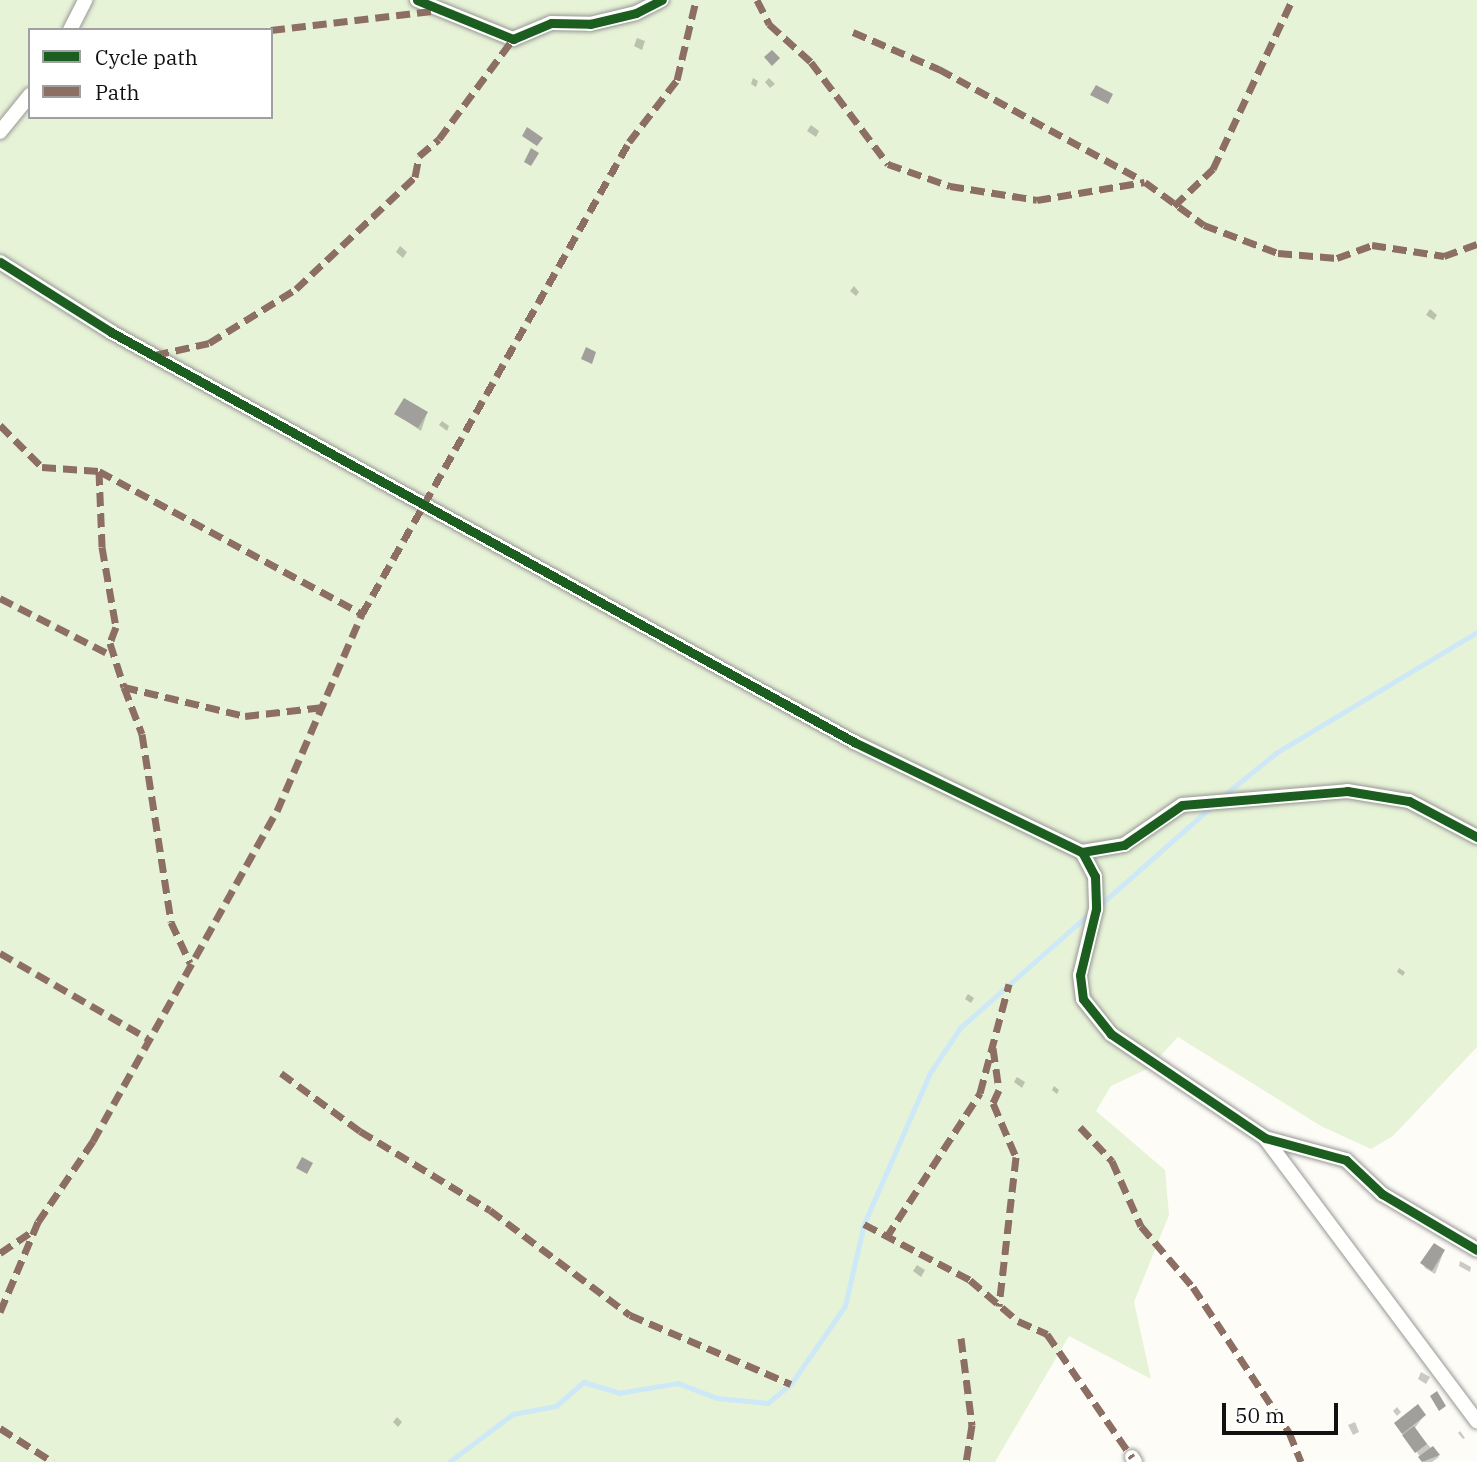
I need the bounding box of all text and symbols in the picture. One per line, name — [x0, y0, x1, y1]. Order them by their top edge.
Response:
legend — [28, 28, 273, 119]
text: Cycle path — [95, 43, 198, 71]
text: Path — [95, 78, 140, 106]
scale bar — [1225, 1388, 1340, 1432]
text: 50 m — [1235, 1401, 1285, 1429]

